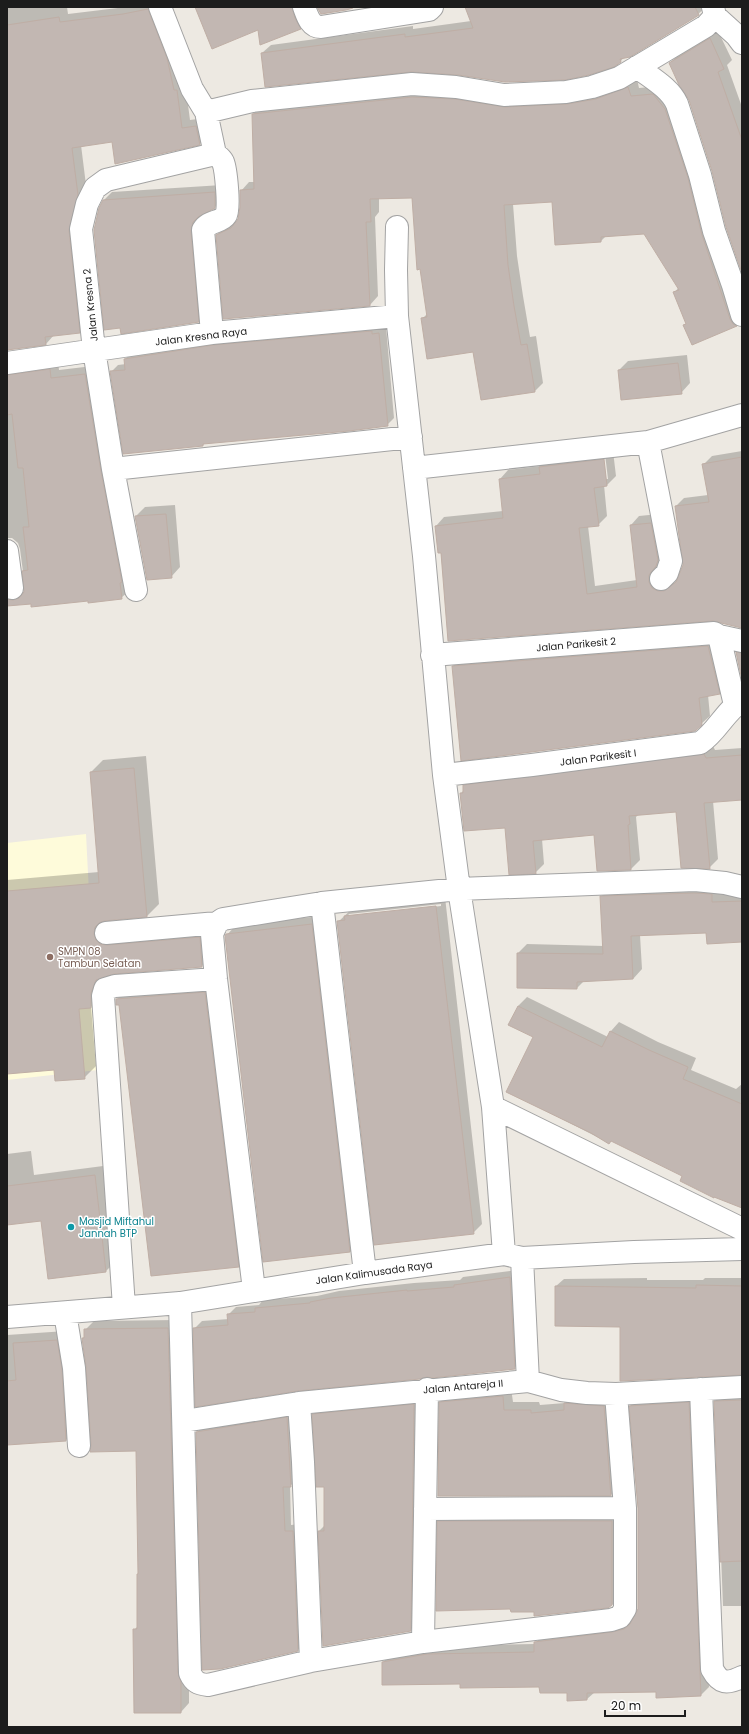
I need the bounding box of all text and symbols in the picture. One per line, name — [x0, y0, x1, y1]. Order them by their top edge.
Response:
street label: Jalan Kresna 2 — [79, 268, 102, 342]
street label: Jalan Kresna Raya — [154, 323, 248, 350]
street label: Jalan Parikesit 2 — [535, 634, 617, 655]
street label: Jalan Parikesit I — [559, 745, 637, 770]
place label: SMPN 08 Tambun Selatan — [58, 944, 141, 971]
marker: SMPN 08 Tambun Selatan — [45, 952, 55, 962]
place label: Masjid Miftahul Jannah BTP — [79, 1214, 154, 1241]
marker: Masjid Miftahul Jannah BTP — [66, 1222, 76, 1232]
street label: Jalan Kalimusada Raya — [315, 1257, 434, 1288]
street label: Jalan Antareja II — [422, 1376, 504, 1397]
scale bar — [605, 1692, 685, 1718]
text: 20 m — [611, 1697, 641, 1714]

